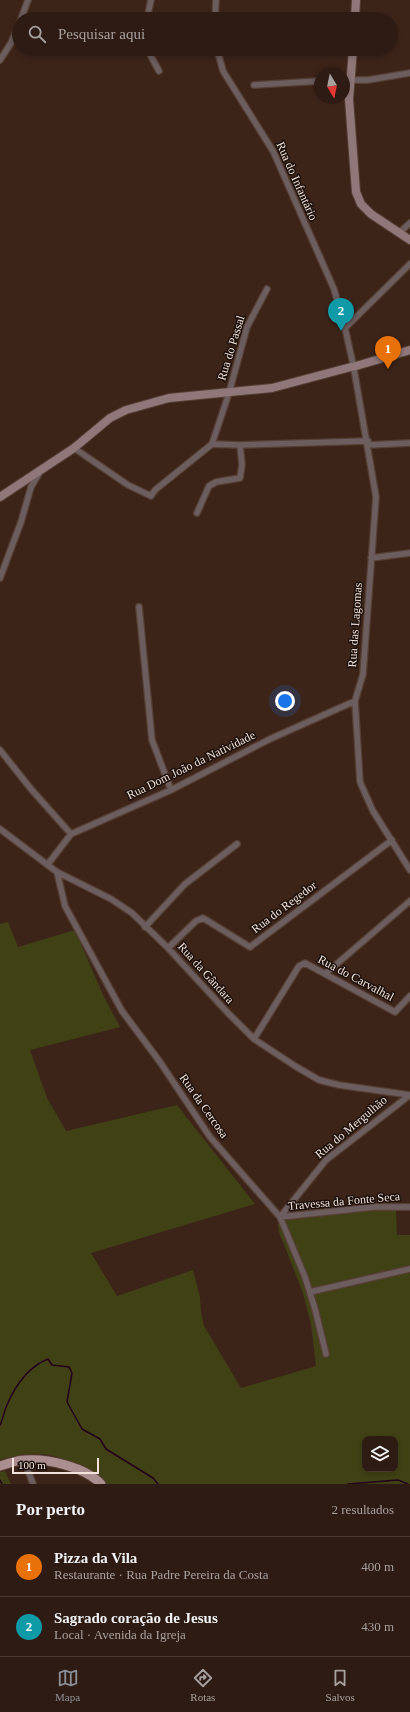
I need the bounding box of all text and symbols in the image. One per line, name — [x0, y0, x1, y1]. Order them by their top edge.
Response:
search box — [12, 12, 398, 56]
icon: search — [26, 23, 48, 45]
text: Pesquisar aqui — [58, 26, 145, 42]
north arrow — [314, 68, 350, 104]
street label: Rua do Infantário — [273, 139, 321, 223]
pin: 2 — [328, 298, 354, 331]
street label: Rua do Passal — [214, 313, 248, 382]
pin: 1 — [375, 336, 401, 369]
street label: Rua das Lagomas — [345, 582, 365, 668]
your location — [275, 691, 295, 711]
street label: Rua Dom João da Natividade — [124, 728, 258, 802]
street label: Rua do Regedor — [249, 878, 319, 936]
street label: Rua da Gândara — [175, 940, 238, 1007]
street label: Rua do Carvalhal — [316, 952, 397, 1004]
street label: Rua da Cercosa — [177, 1071, 232, 1141]
street label: Rua do Mergulhão — [312, 1093, 390, 1161]
street label: Travessa da Fonte Seca — [287, 1189, 401, 1213]
map controls — [362, 1436, 398, 1472]
button: layers — [362, 1436, 398, 1472]
scale bar — [12, 1456, 99, 1475]
text: 100 m — [18, 1459, 46, 1471]
text: Por perto — [16, 1500, 85, 1519]
text: 2 resultados — [332, 1502, 394, 1517]
text: Pizza da Vila — [54, 1550, 137, 1566]
text: 1 — [26, 1559, 32, 1574]
text: 400 m — [361, 1559, 394, 1574]
text: Restaurante · Rua Padre Pereira da Costa — [54, 1567, 268, 1582]
text: Sagrado coração de Jesus — [54, 1610, 218, 1626]
text: 2 — [26, 1619, 32, 1634]
text: 430 m — [361, 1619, 394, 1634]
text: Local · Avenida da Igreja — [54, 1627, 186, 1642]
tab: Mapa — [55, 1667, 80, 1703]
tab: Rotas — [190, 1667, 215, 1703]
tab: Salvos — [326, 1667, 355, 1703]

